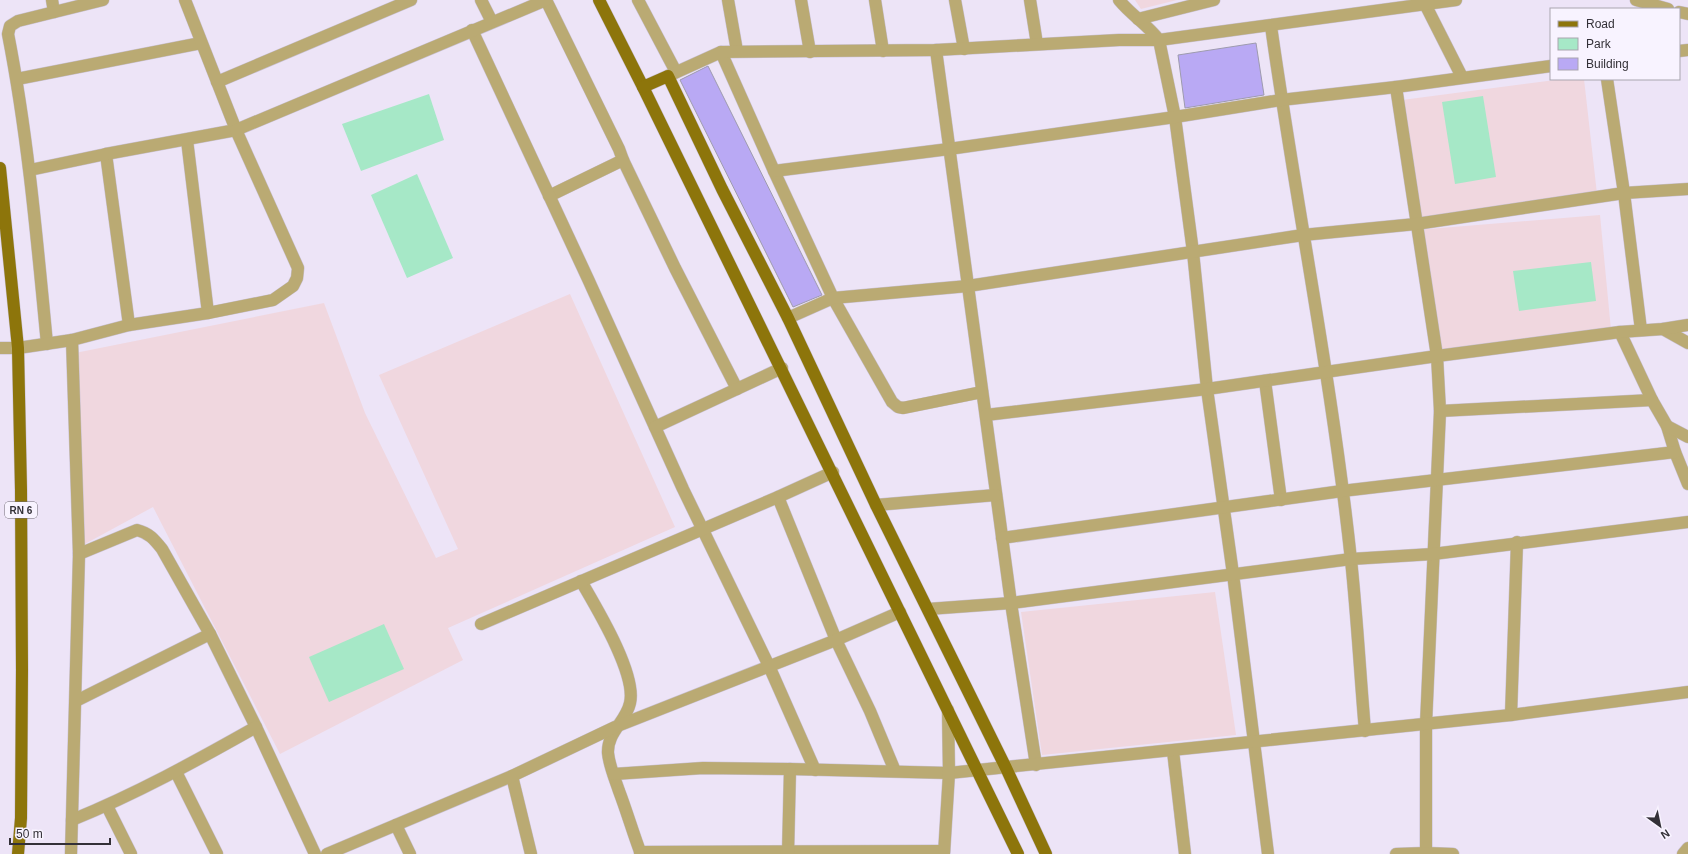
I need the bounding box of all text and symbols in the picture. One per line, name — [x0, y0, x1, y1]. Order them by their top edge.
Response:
legend — [1550, 8, 1680, 80]
text: Road — [1586, 17, 1615, 31]
text: Park — [1586, 37, 1612, 51]
text: Building — [1586, 57, 1629, 71]
road number: RN 6 — [5, 502, 37, 518]
north arrow — [1640, 806, 1680, 846]
scale bar — [10, 820, 110, 846]
text: 50 m — [16, 827, 43, 841]
text: N — [1659, 827, 1672, 842]

